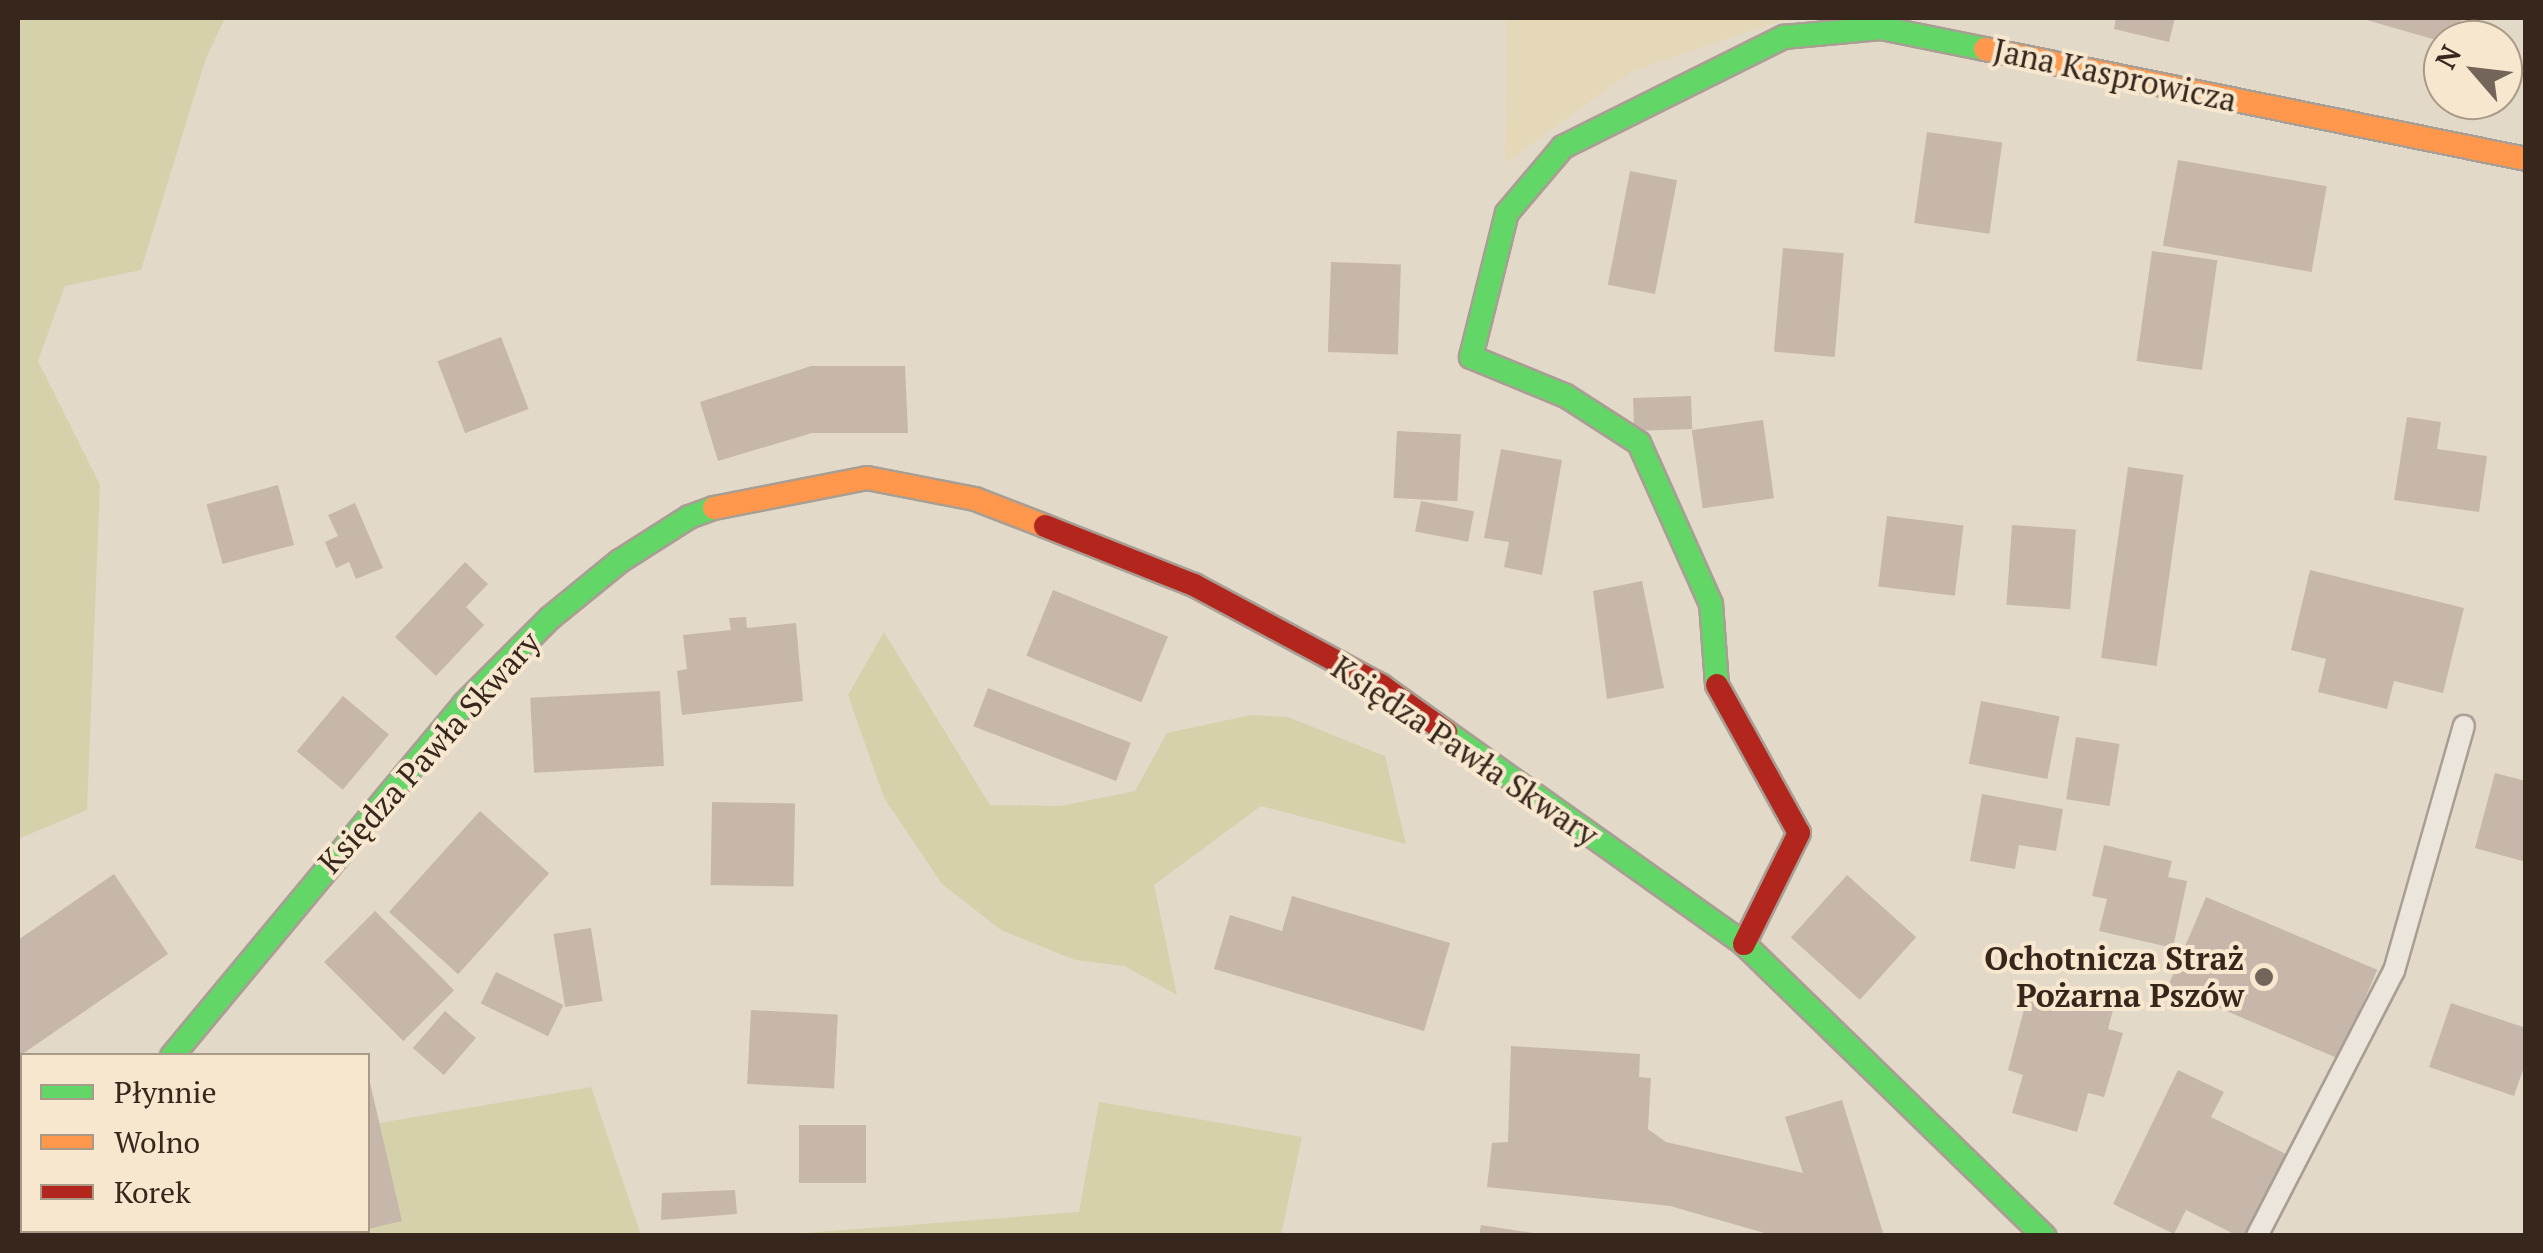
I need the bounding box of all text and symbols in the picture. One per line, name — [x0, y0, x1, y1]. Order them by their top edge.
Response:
north arrow — [2423, 20, 2523, 120]
street label: Jana Kasprowicza — [1990, 30, 2240, 120]
text: N — [2427, 39, 2469, 75]
street label: Księdza Pawła Skwary — [310, 623, 548, 881]
street label: Księdza Pawła Skwary — [1325, 648, 1605, 854]
place label: Ochotnicza Straż Pożarna Pszów — [1984, 940, 2244, 1015]
marker: Ochotnicza Straż Pożarna Pszów — [2253, 966, 2275, 988]
legend — [20, 1053, 370, 1233]
text: Płynnie — [114, 1072, 217, 1112]
text: Wolno — [114, 1122, 200, 1162]
text: Korek — [114, 1172, 191, 1212]

